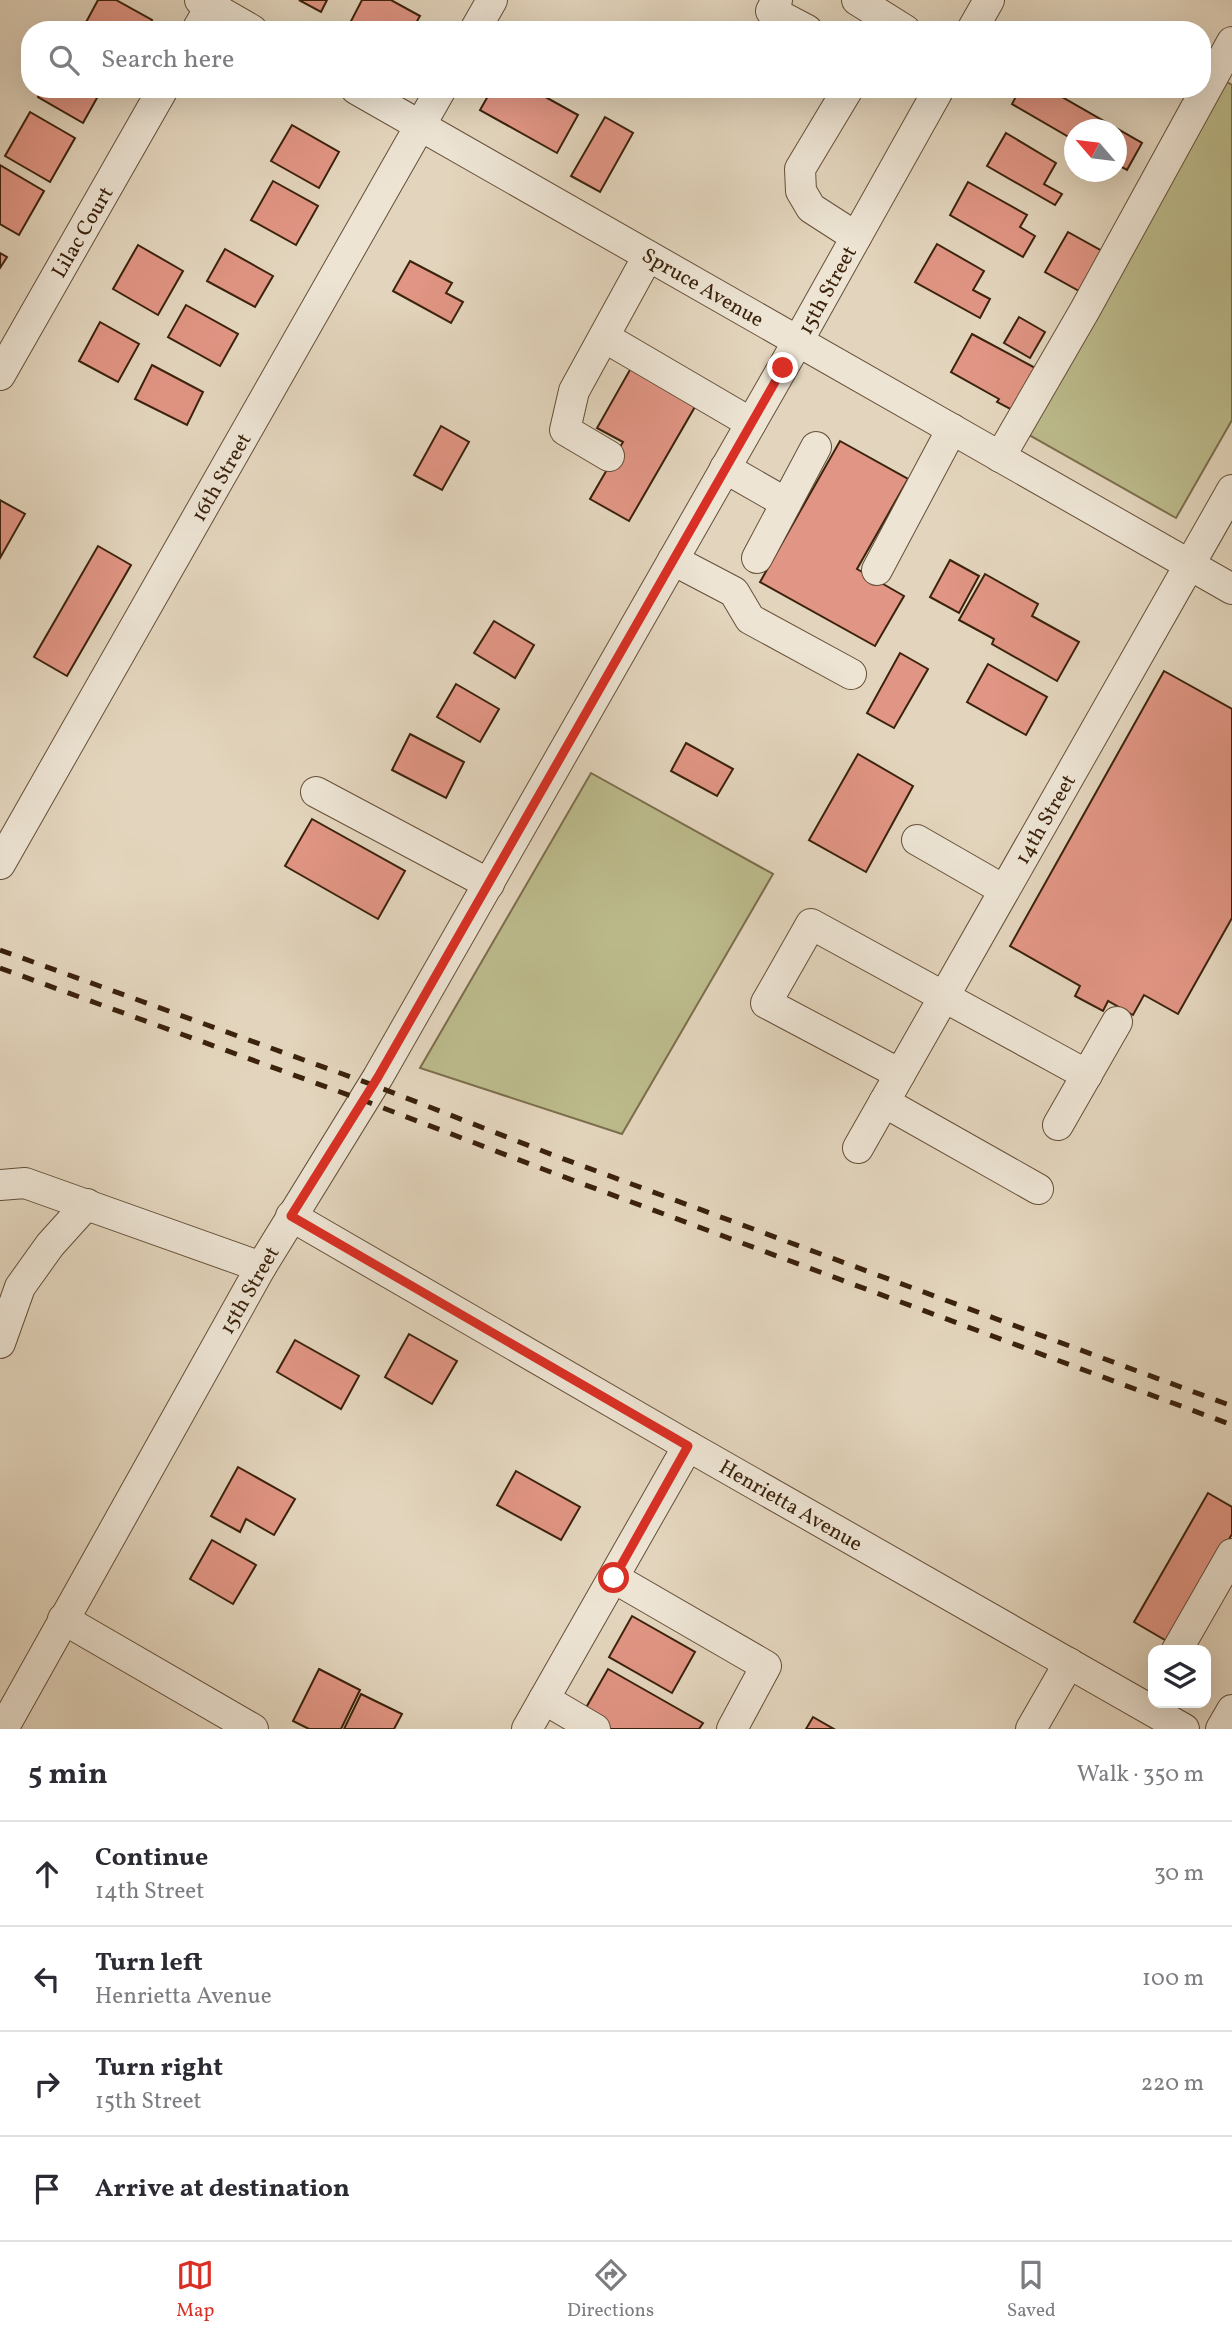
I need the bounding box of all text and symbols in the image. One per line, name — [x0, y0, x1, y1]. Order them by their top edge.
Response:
search box — [21, 21, 1211, 98]
icon: search — [45, 41, 83, 79]
text: Search here — [101, 42, 234, 78]
north arrow — [1064, 119, 1127, 182]
street label: Lilac Court — [45, 182, 121, 284]
street label: 15th Street — [792, 241, 865, 340]
street label: Spruce Avenue — [636, 242, 769, 335]
route end — [767, 352, 798, 383]
street label: 16th Street — [185, 428, 259, 527]
street label: 14th Street — [1009, 769, 1084, 870]
street label: 15th Street — [213, 1241, 287, 1340]
street label: Henrietta Avenue — [713, 1453, 867, 1559]
route start — [598, 1562, 629, 1593]
map controls — [1148, 1645, 1211, 1708]
button: layers — [1148, 1645, 1211, 1708]
text: 5 min — [28, 1754, 108, 1796]
text: Walk · 350 m — [1077, 1759, 1204, 1791]
text: Continue — [95, 1840, 208, 1876]
icon: ahead — [28, 1855, 66, 1893]
text: 30 m — [1154, 1858, 1204, 1890]
text: 14th Street — [95, 1876, 204, 1908]
text: Turn left — [95, 1945, 203, 1981]
icon: left — [28, 1960, 66, 1998]
text: 100 m — [1142, 1963, 1204, 1995]
text: Henrietta Avenue — [95, 1981, 272, 2013]
text: Turn right — [95, 2050, 223, 2086]
icon: right — [28, 2065, 66, 2103]
text: 220 m — [1141, 2068, 1204, 2100]
text: 15th Street — [95, 2086, 202, 2118]
icon: arrive — [28, 2170, 66, 2208]
text: Arrive at destination — [95, 2171, 350, 2207]
tab: Map — [176, 2256, 214, 2324]
tab: Directions — [567, 2256, 654, 2324]
tab: Saved — [1007, 2256, 1056, 2324]

